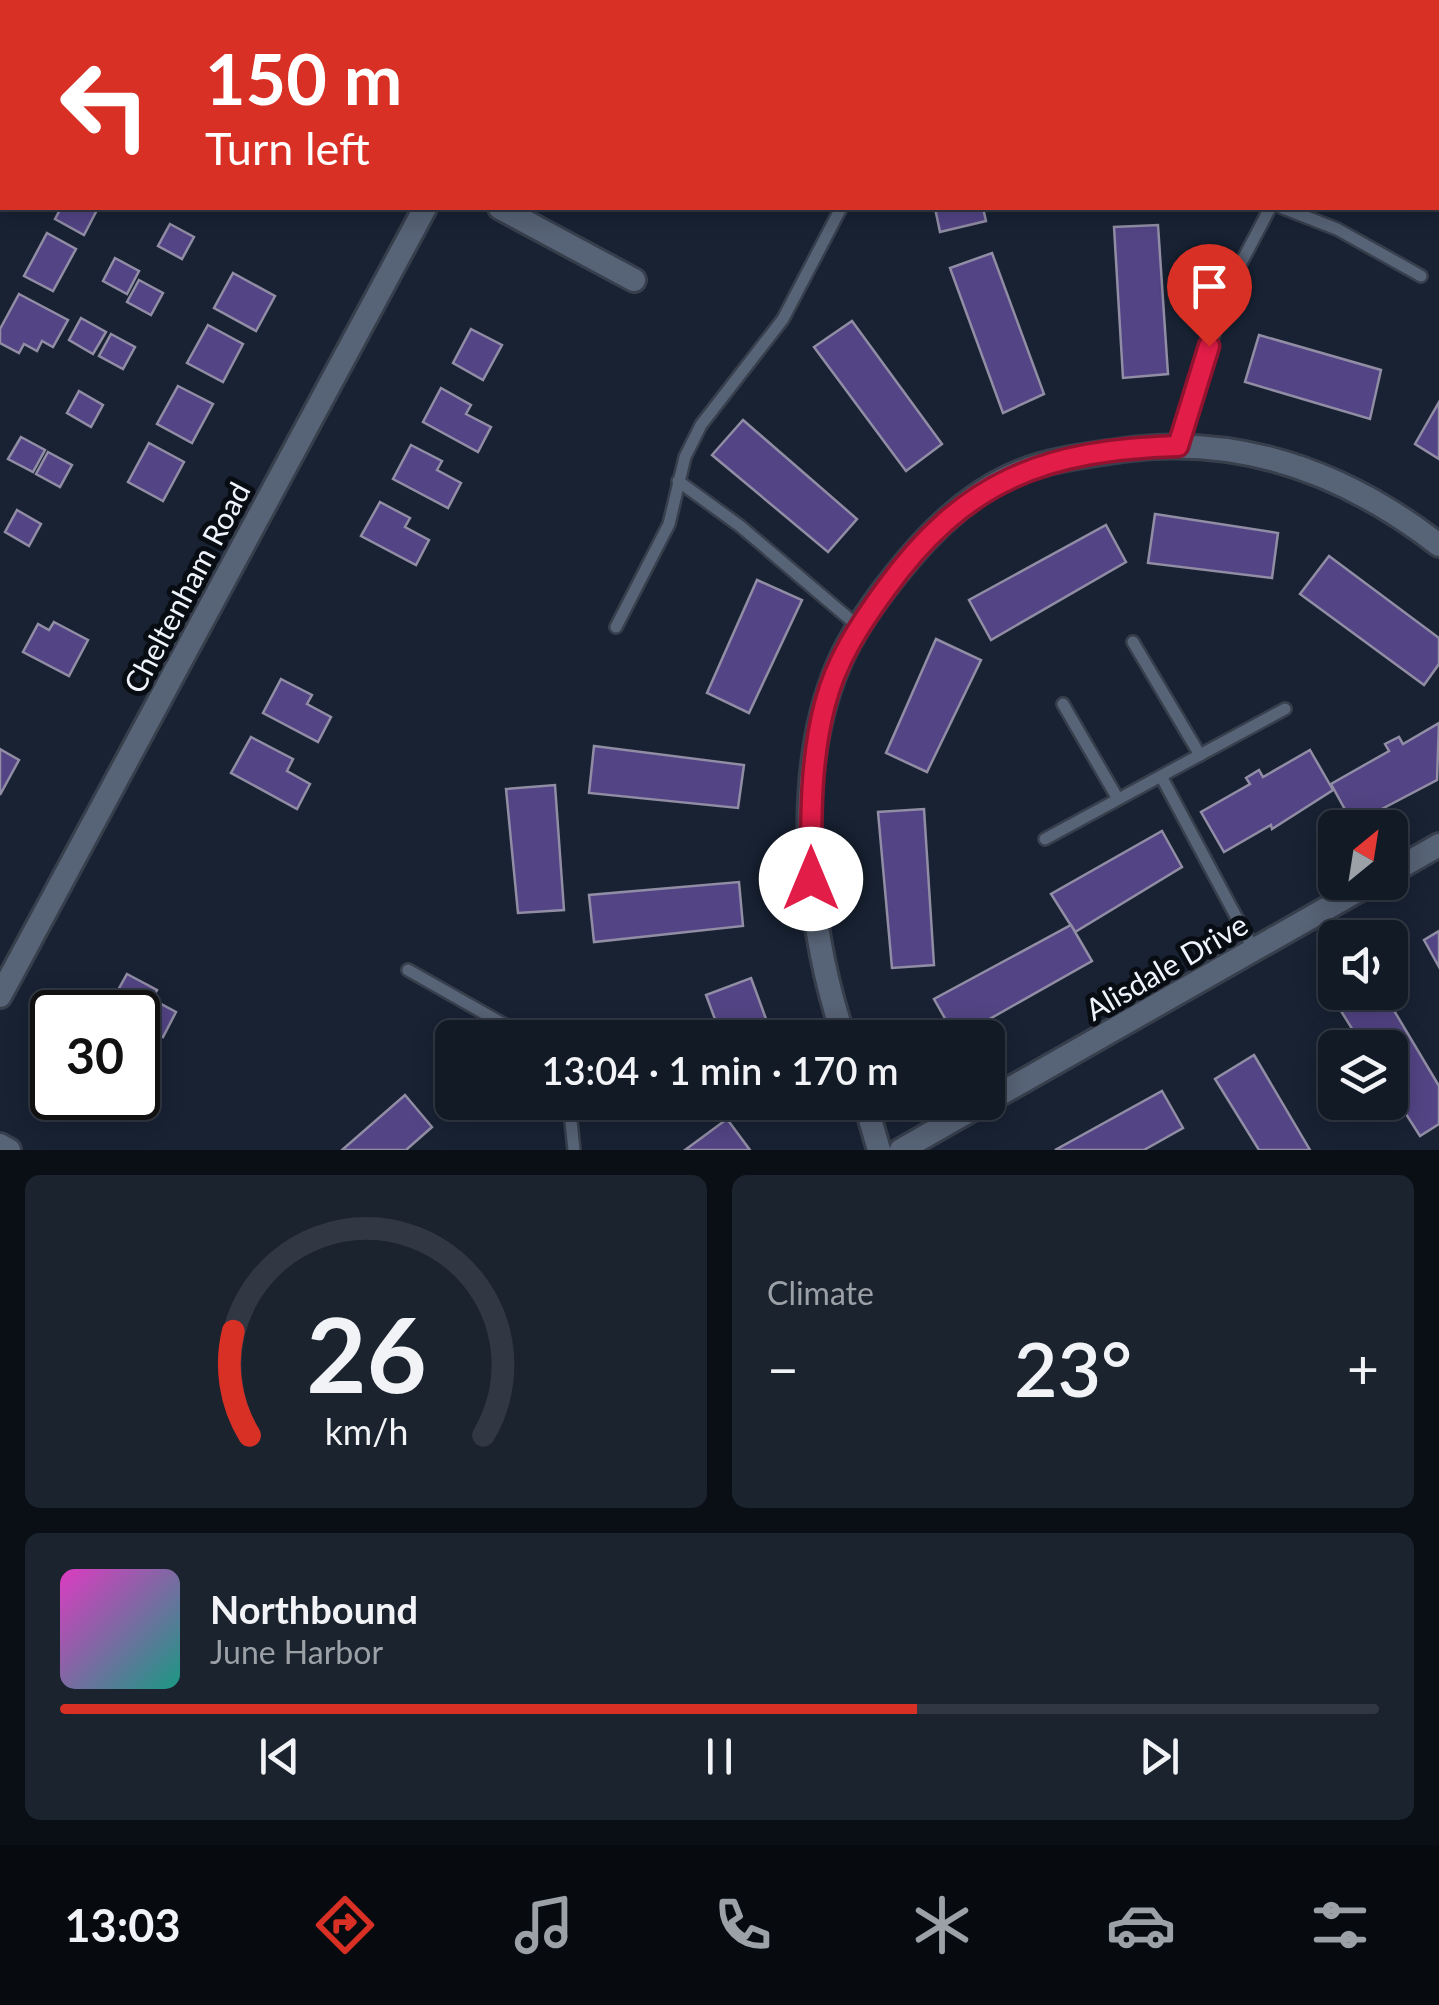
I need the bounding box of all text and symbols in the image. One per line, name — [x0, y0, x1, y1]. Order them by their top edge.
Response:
text: 150 m — [205, 36, 402, 120]
icon: left — [40, 40, 170, 170]
text: Turn left — [205, 121, 370, 175]
pin — [1167, 244, 1252, 347]
icon: arrive — [1182, 259, 1237, 314]
street label: Cheltenham Road — [115, 475, 257, 699]
north arrow — [1318, 810, 1408, 900]
map controls — [1318, 810, 1408, 1120]
position arrow — [759, 827, 863, 931]
street label: Alisdale Drive — [1078, 905, 1254, 1027]
button: sound — [1318, 920, 1408, 1010]
speed limit sign: 30 — [30, 990, 160, 1120]
button: layers — [1318, 1030, 1408, 1120]
text: 13:04 · 1 min · 170 m — [542, 1047, 898, 1093]
text: Climate — [767, 1273, 874, 1312]
text: 26 — [306, 1290, 426, 1415]
text: 23° — [1014, 1323, 1132, 1413]
text: − — [767, 1335, 799, 1401]
text: + — [1347, 1335, 1379, 1401]
text: km/h — [324, 1410, 408, 1453]
text: Northbound — [210, 1586, 418, 1632]
text: June Harbor — [210, 1632, 383, 1671]
icon: previous — [252, 1729, 307, 1784]
icon: pause — [692, 1729, 747, 1784]
icon: next — [1132, 1729, 1187, 1784]
icon: directions — [310, 1890, 380, 1960]
icon: music — [509, 1890, 579, 1960]
icon: phone — [708, 1890, 778, 1960]
icon: climate — [907, 1890, 977, 1960]
icon: car — [1106, 1890, 1176, 1960]
icon: filters — [1305, 1890, 1375, 1960]
text: 13:03 — [65, 1898, 181, 1952]

